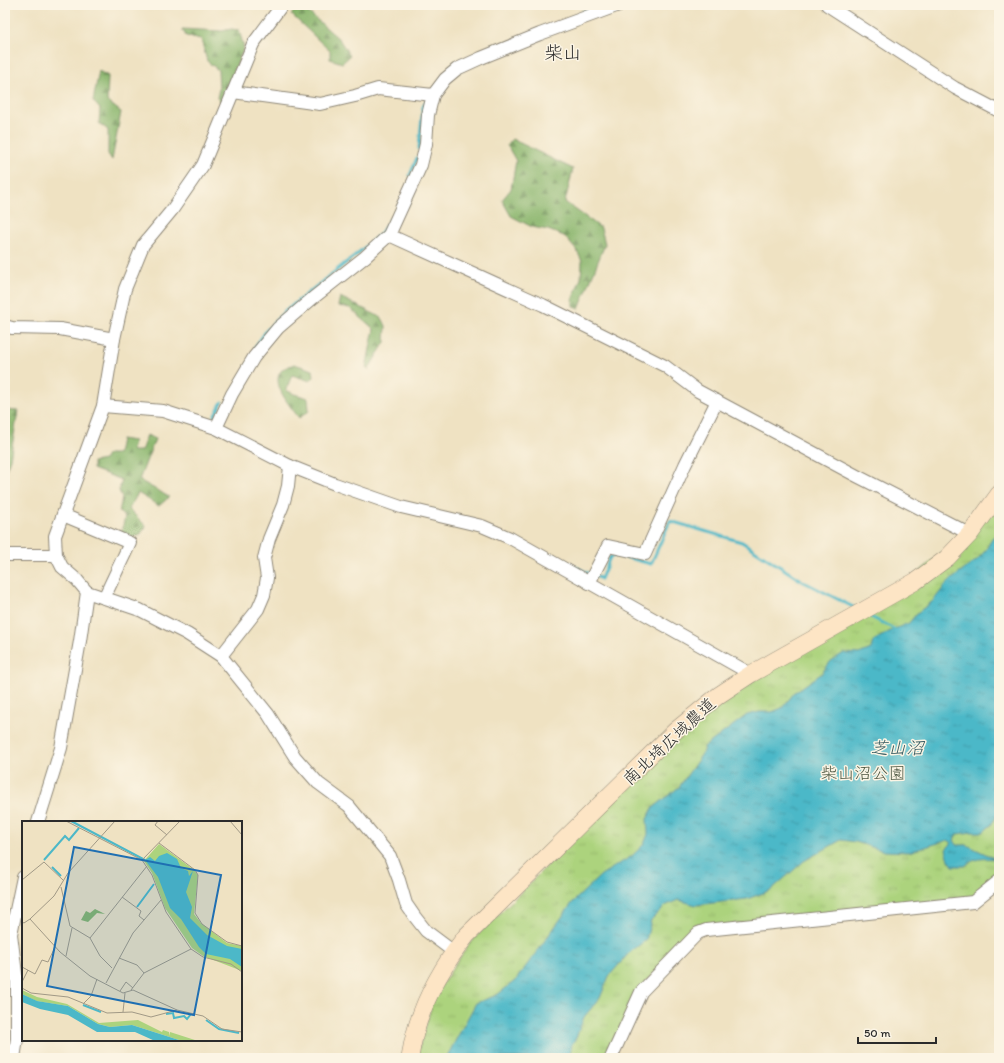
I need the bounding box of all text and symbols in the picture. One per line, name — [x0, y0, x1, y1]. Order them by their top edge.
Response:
district label: 柴山 — [544, 41, 582, 64]
street label: 南北埼広域農道 — [619, 693, 719, 789]
water label: 芝山沼 — [870, 737, 926, 759]
park label: 柴山沼公園 — [821, 763, 906, 783]
inset map — [22, 821, 242, 1041]
scale bar — [858, 1019, 936, 1045]
text: 50 m — [864, 1026, 890, 1040]

